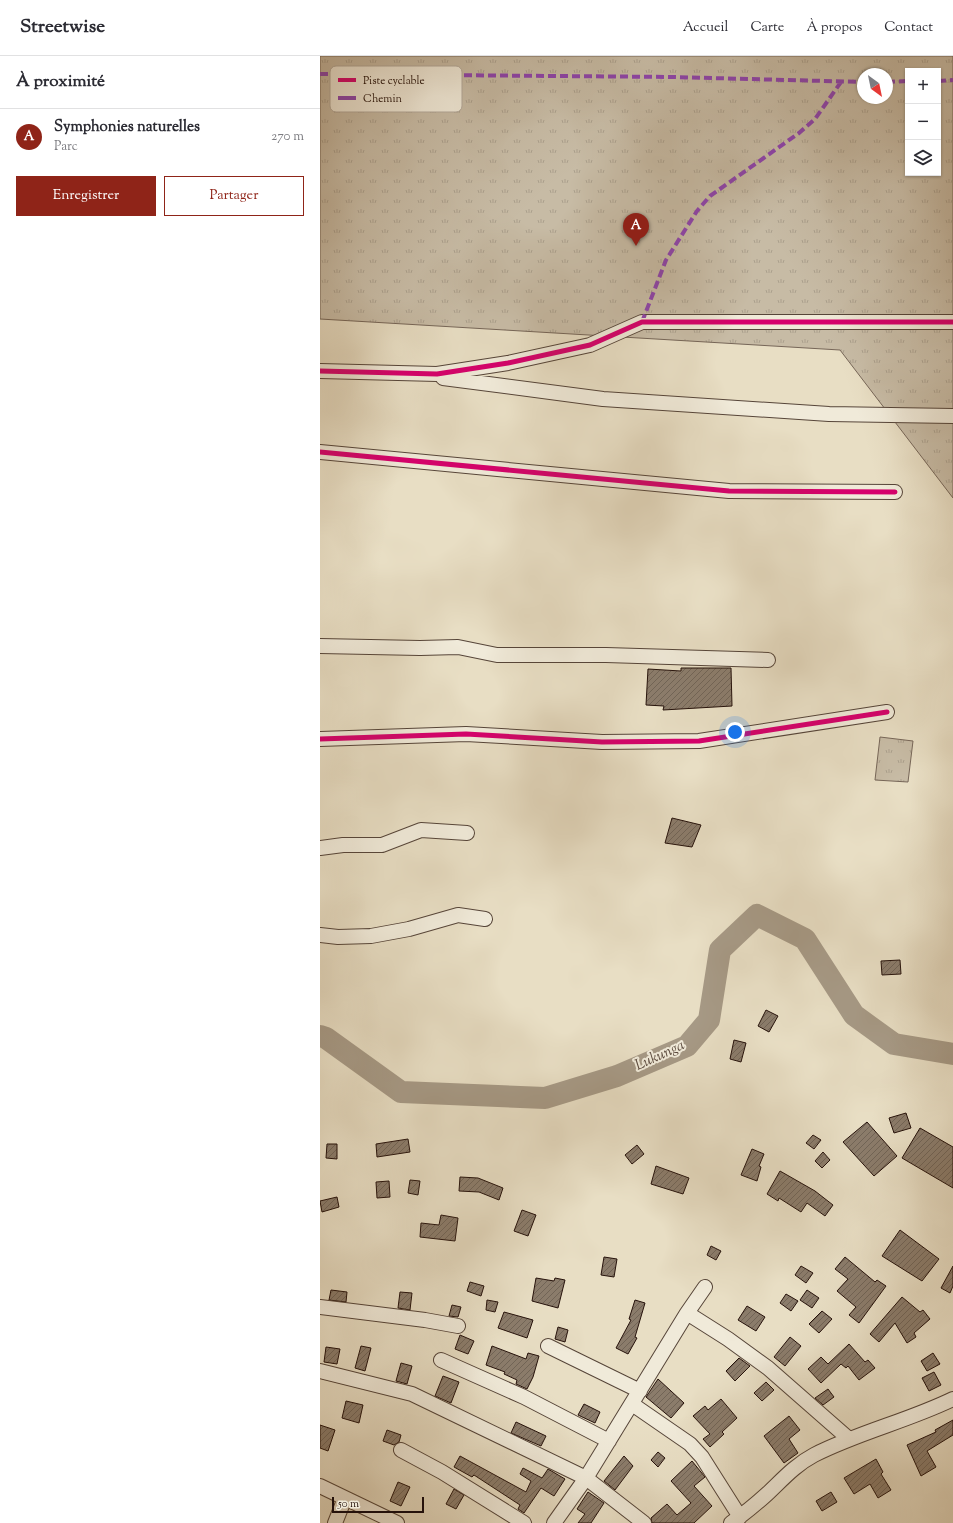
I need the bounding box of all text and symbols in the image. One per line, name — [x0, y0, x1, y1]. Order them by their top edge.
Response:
text: Streetwise — [20, 14, 105, 41]
text: Accueil — [683, 18, 728, 38]
text: Carte — [750, 18, 784, 38]
text: À propos — [806, 18, 862, 38]
text: Contact — [884, 18, 933, 38]
legend — [330, 66, 462, 112]
north arrow — [857, 68, 893, 104]
map controls — [905, 68, 941, 176]
button: + — [905, 68, 941, 104]
text: À proximité — [16, 70, 105, 94]
text: Piste cyclable — [363, 73, 425, 89]
text: Chemin — [363, 91, 403, 107]
button: − — [905, 104, 941, 140]
text: Symphonies naturelles — [54, 117, 200, 138]
text: A — [24, 128, 34, 146]
text: 270 m — [271, 128, 304, 146]
text: Parc — [54, 138, 78, 156]
button: layers — [905, 140, 941, 176]
button: Enregistrer — [16, 176, 156, 216]
button: Partager — [164, 176, 304, 216]
pin: A — [623, 213, 649, 246]
your location — [725, 722, 745, 742]
water label: Lukunga — [632, 1035, 689, 1077]
scale bar — [332, 1495, 424, 1514]
text: 50 m — [338, 1496, 359, 1512]

